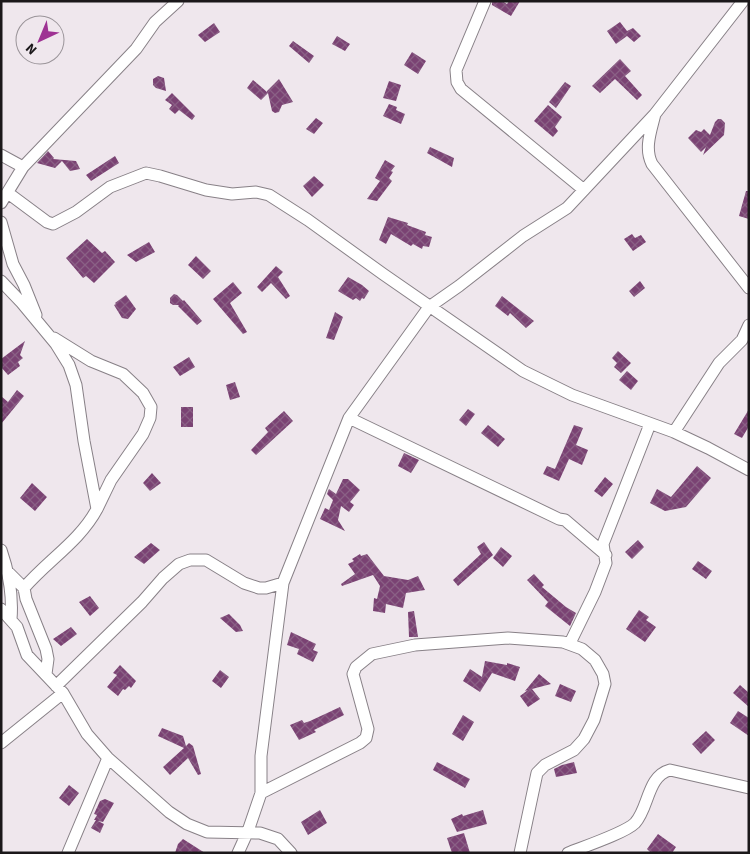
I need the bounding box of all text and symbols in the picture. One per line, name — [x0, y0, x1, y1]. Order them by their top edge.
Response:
north arrow — [15, 15, 65, 65]
text: N — [21, 38, 42, 59]

